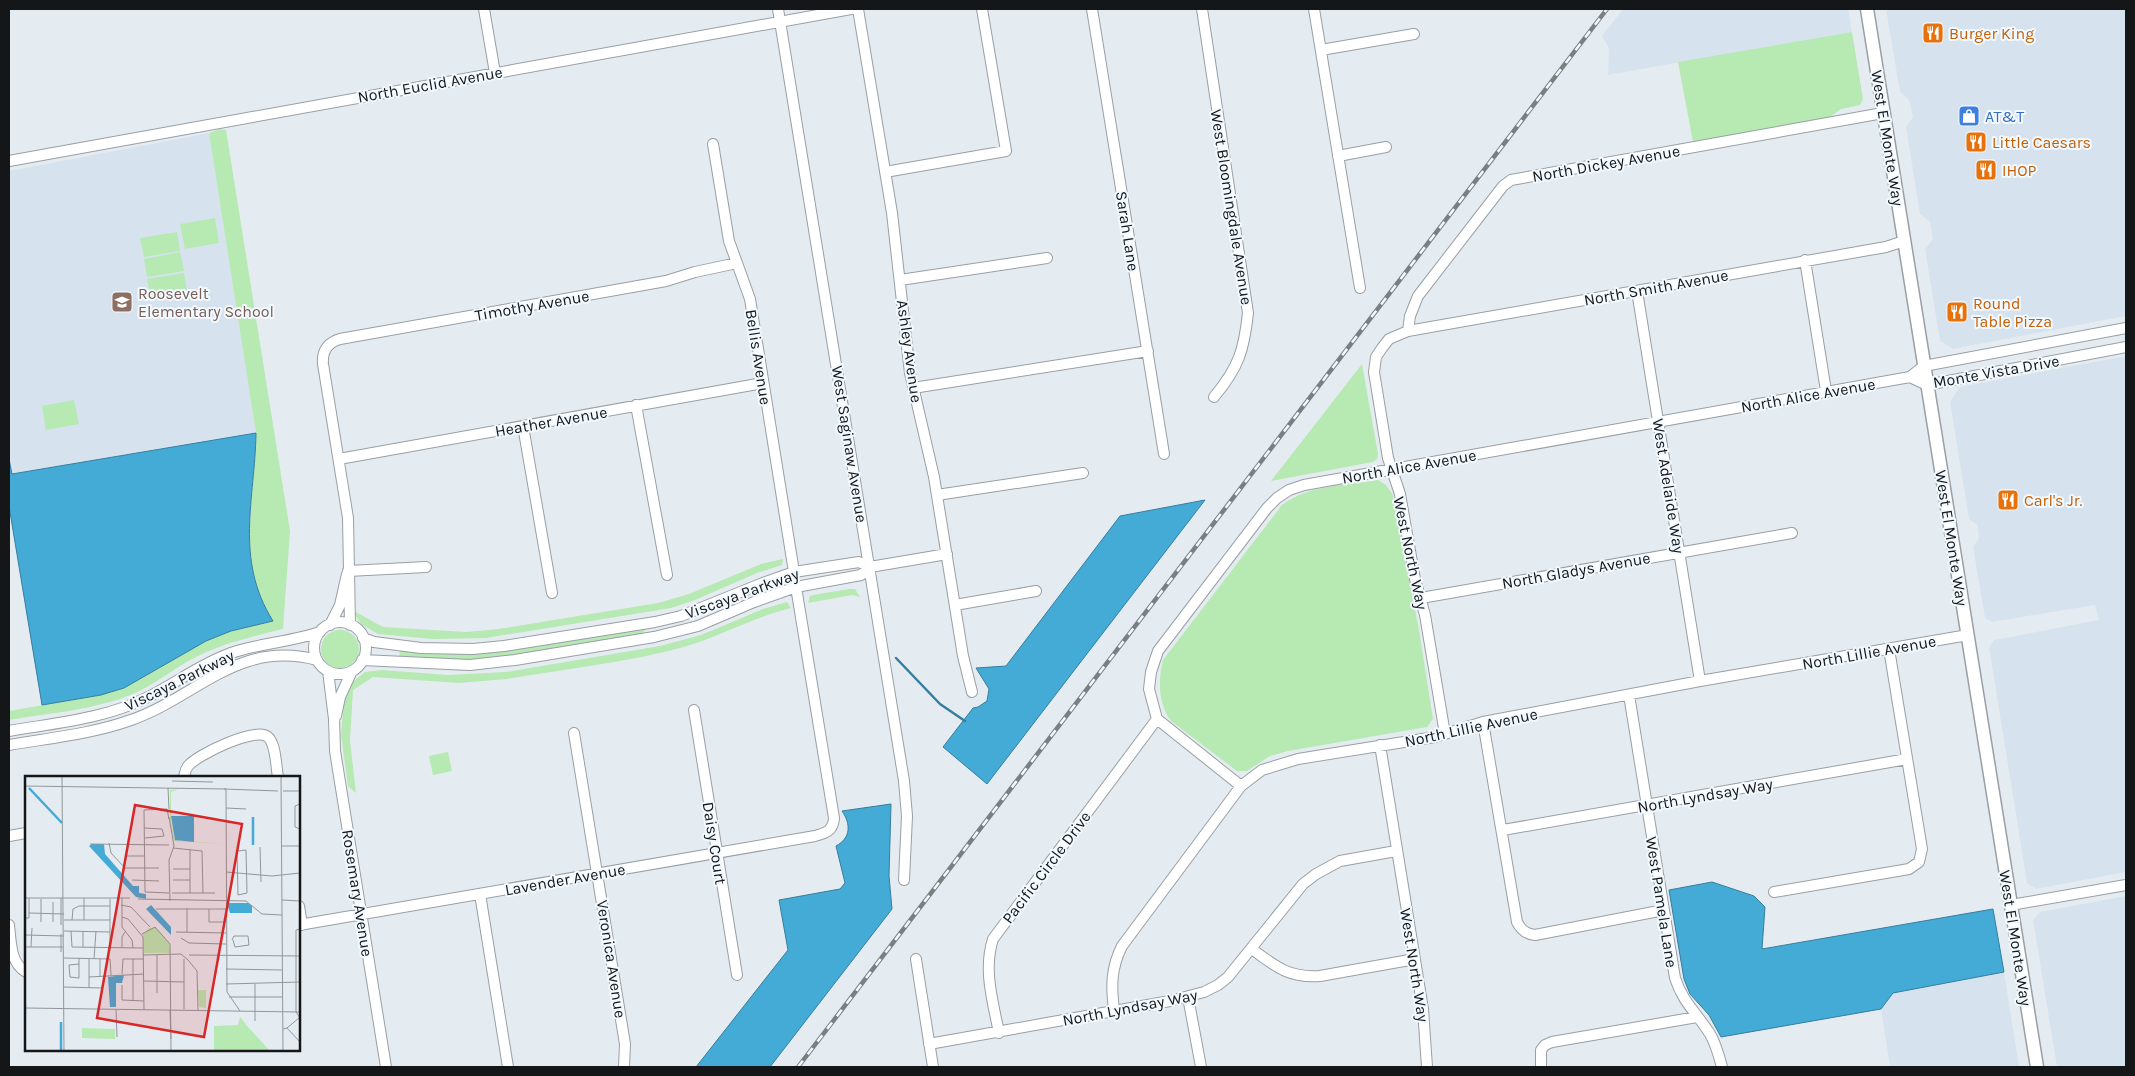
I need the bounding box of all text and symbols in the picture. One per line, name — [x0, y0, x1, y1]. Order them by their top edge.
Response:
restaurant icon: Burger King — [1921, 21, 1945, 45]
place label: Burger King — [1949, 24, 2034, 43]
street label: North Euclid Avenue — [356, 62, 504, 107]
street label: West El Monte Way — [1867, 69, 1908, 208]
shop icon: AT&T — [1957, 104, 1981, 128]
place label: AT&T — [1985, 107, 2024, 126]
street label: West Bloomingdale Avenue — [1207, 108, 1256, 306]
restaurant icon: Little Caesars — [1964, 130, 1988, 154]
place label: Little Caesars — [1992, 133, 2091, 152]
street label: North Dickey Avenue — [1531, 141, 1681, 186]
restaurant icon: IHOP — [1974, 158, 1998, 182]
place label: IHOP — [2002, 161, 2037, 180]
street label: Sarah Lane — [1112, 190, 1143, 272]
street label: North Smith Avenue — [1582, 265, 1730, 310]
place label: Roosevelt Elementary School — [138, 284, 274, 321]
street label: Timothy Avenue — [473, 286, 591, 325]
school or university icon: Roosevelt Elementary School — [110, 290, 134, 314]
place label: Round Table Pizza — [1973, 294, 2052, 331]
street label: Ashley Avenue — [893, 298, 926, 404]
restaurant icon: Round Table Pizza — [1945, 300, 1969, 324]
street label: Bellis Avenue — [742, 308, 775, 406]
street label: Monte Vista Drive — [1931, 351, 2061, 392]
street label: West Saginaw Avenue — [828, 364, 871, 524]
street label: North Alice Avenue — [1739, 374, 1877, 417]
street label: Heather Avenue — [493, 402, 609, 441]
street label: West Adelaide Way — [1648, 417, 1689, 556]
street label: North Alice Avenue — [1340, 445, 1478, 488]
street label: West El Monte Way — [1931, 469, 1972, 608]
restaurant icon: Carl's Jr. — [1996, 488, 2020, 512]
place label: Carl's Jr. — [2024, 491, 2082, 510]
street label: West North Way — [1389, 495, 1432, 612]
street label: North Gladys Avenue — [1500, 548, 1652, 593]
street label: Viscaya Parkway — [683, 564, 802, 623]
street label: North Lillie Avenue — [1801, 631, 1938, 674]
street label: Viscaya Parkway — [121, 645, 238, 715]
street label: North Lillie Avenue — [1403, 704, 1539, 751]
street label: North Lyndsay Way — [1636, 774, 1775, 817]
inset map — [25, 776, 300, 1051]
street label: Daisy Court — [699, 800, 730, 886]
street label: Pacific Circle Drive — [998, 807, 1095, 927]
street label: Rosemary Avenue — [338, 828, 377, 958]
street label: West Pamela Lane — [1642, 835, 1681, 969]
street label: Lavender Avenue — [503, 860, 627, 899]
street label: West El Monte Way — [1995, 869, 2036, 1008]
street label: Veronica Avenue — [593, 899, 630, 1019]
street label: West North Way — [1396, 907, 1433, 1024]
street label: North Lyndsay Way — [1061, 985, 1200, 1030]

